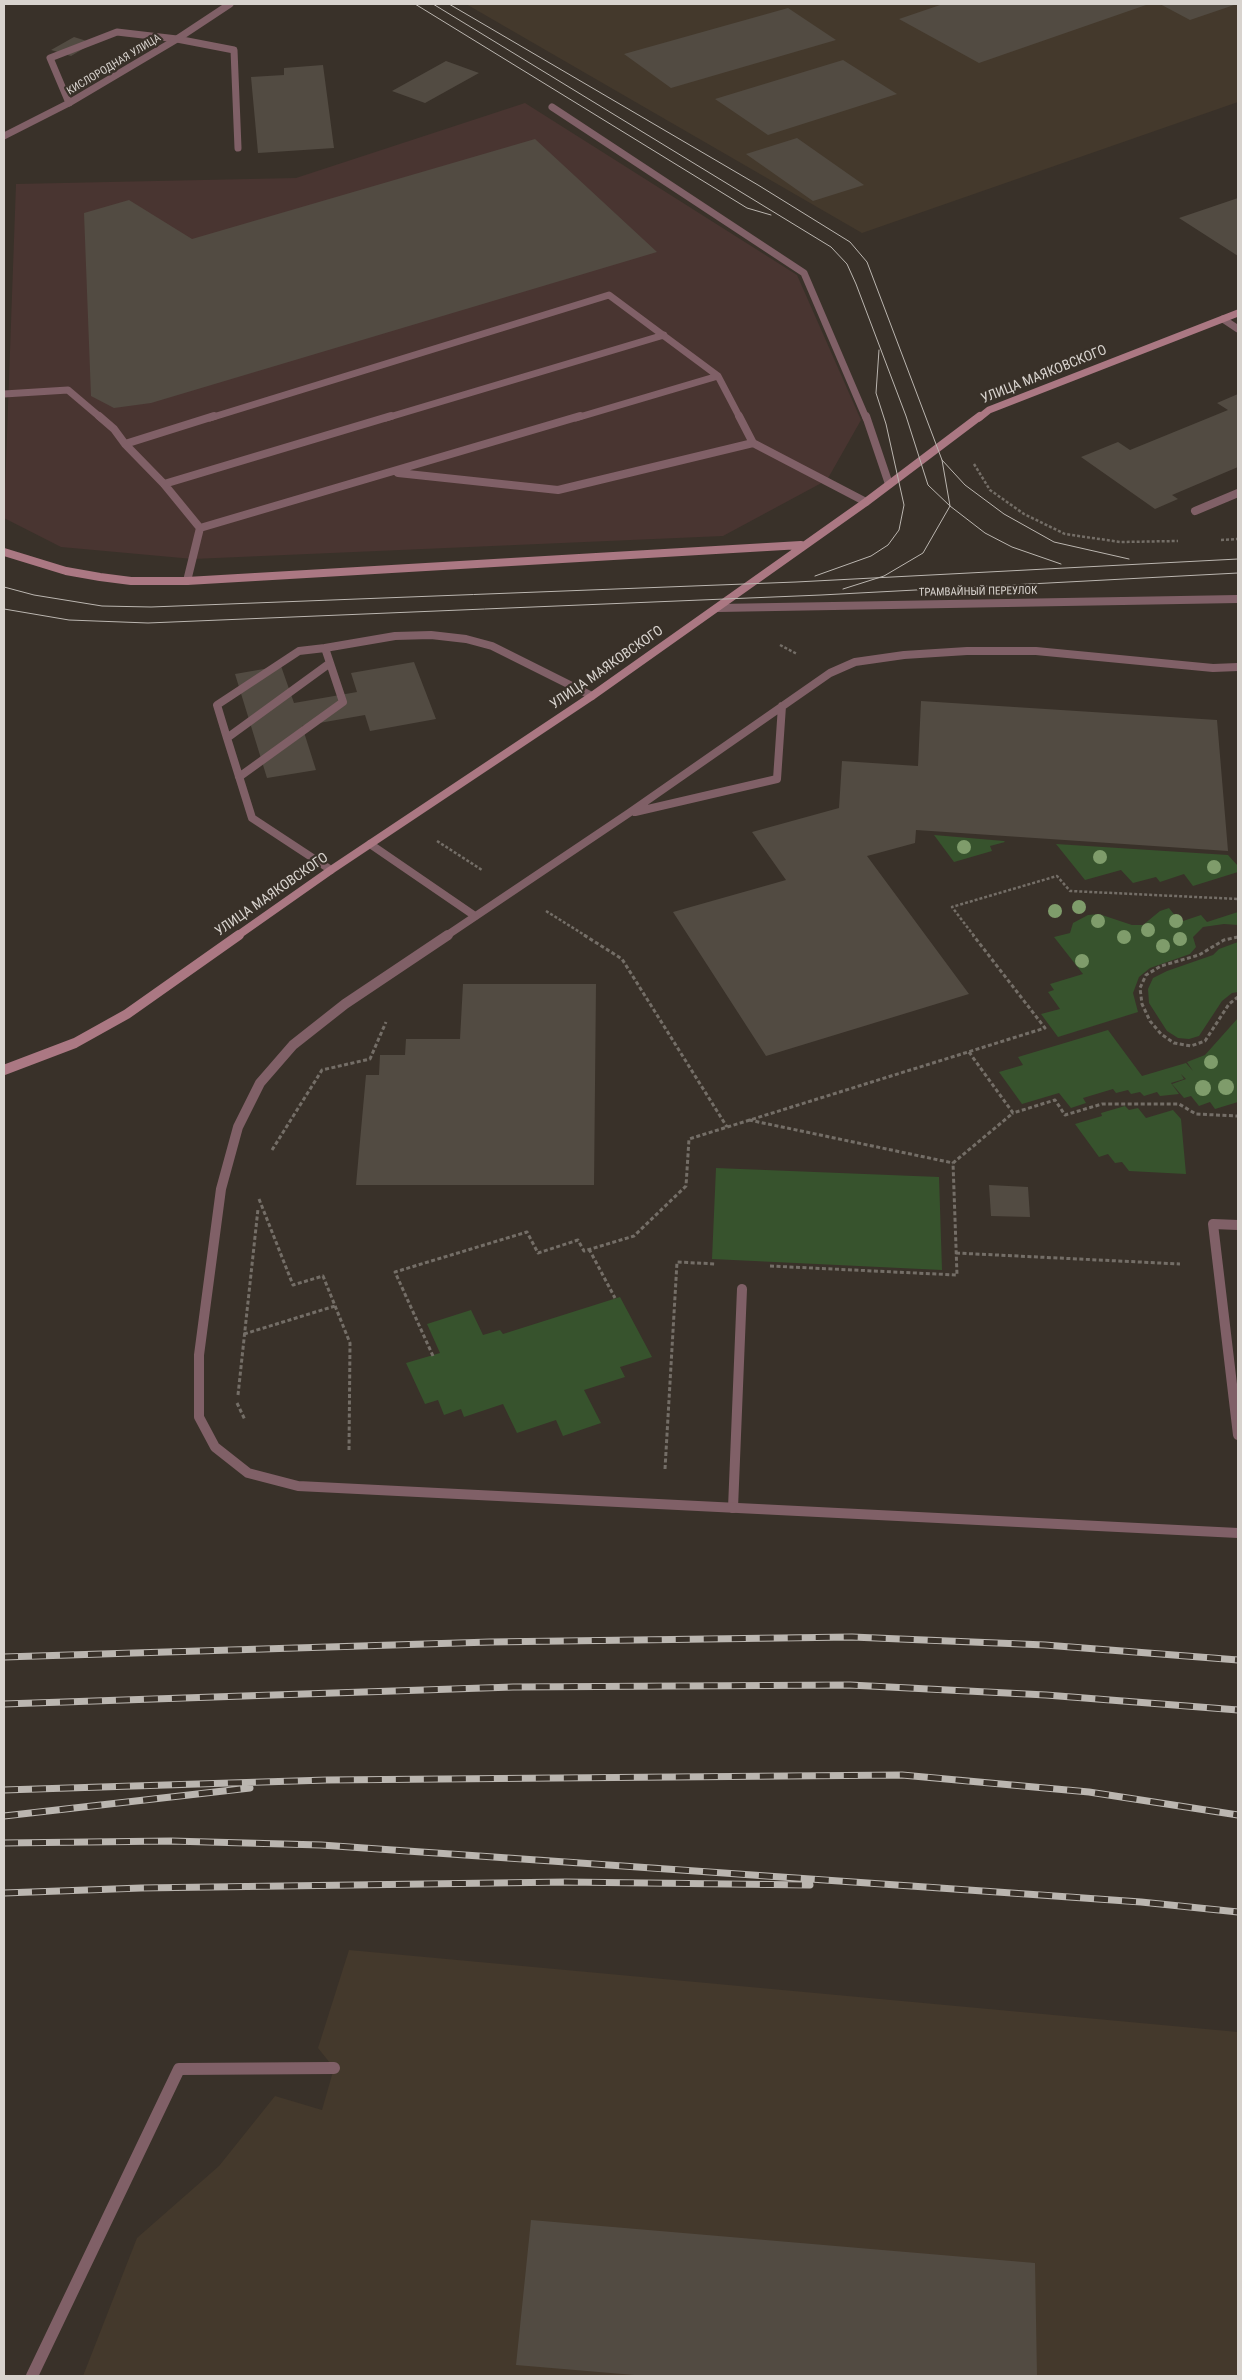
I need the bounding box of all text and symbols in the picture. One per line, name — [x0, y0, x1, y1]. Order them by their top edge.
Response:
street label: КИСЛОРОДНАЯ УЛИЦА — [65, 32, 163, 98]
street label: УЛИЦА МАЯКОВСКОГО — [979, 342, 1109, 408]
street label: ТРАМВАЙНЫЙ ПЕРЕУЛОК — [919, 584, 1037, 600]
street label: УЛИЦА МАЯКОВСКОГО — [547, 623, 667, 713]
street label: УЛИЦА МАЯКОВСКОГО — [212, 850, 332, 940]

